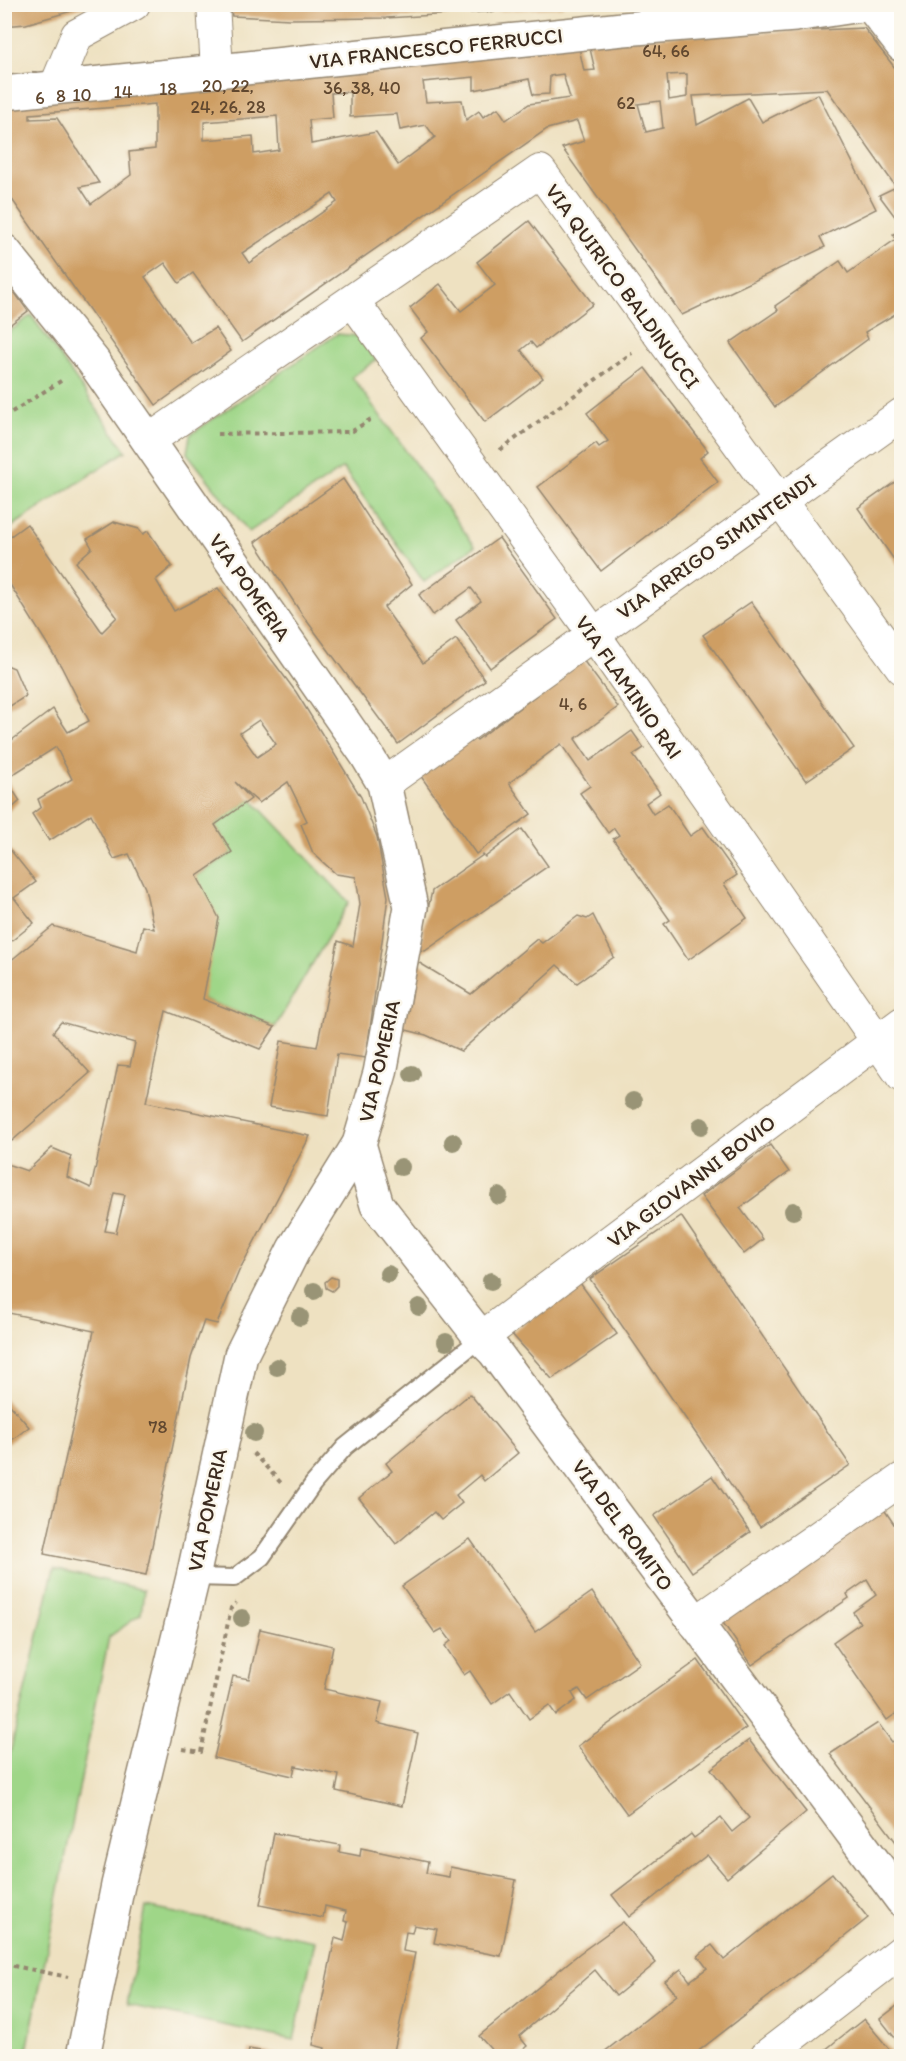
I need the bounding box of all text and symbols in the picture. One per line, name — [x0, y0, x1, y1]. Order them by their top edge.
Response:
street label: VIA FRANCESCO FERRUCCI — [308, 22, 564, 74]
house number: 64, 66 — [642, 40, 690, 62]
house number: 20, 22, 24, 26, 28 — [190, 75, 266, 118]
house number: 36, 38, 40 — [323, 77, 401, 99]
house number: 18 — [159, 78, 177, 100]
house number: 14 — [113, 81, 133, 103]
house number: 10 — [72, 84, 92, 106]
house number: 8 — [56, 85, 66, 107]
house number: 6 — [35, 87, 45, 109]
house number: 62 — [617, 92, 636, 114]
street label: VIA QUIRICO BALDINUCCI — [540, 179, 706, 393]
street label: VIA ARRIGO SIMINTENDI — [612, 468, 820, 624]
street label: VIA POMERIA — [204, 529, 296, 646]
street label: VIA FLAMINIO RAI — [570, 611, 688, 763]
house number: 4, 6 — [559, 693, 587, 715]
street label: VIA POMERIA — [353, 997, 405, 1125]
street label: VIA GIOVANNI BOVIO — [602, 1110, 780, 1252]
house number: 78 — [149, 1416, 168, 1438]
street label: VIA POMERIA — [182, 1446, 232, 1574]
street label: VIA DEL ROMITO — [567, 1455, 679, 1595]

